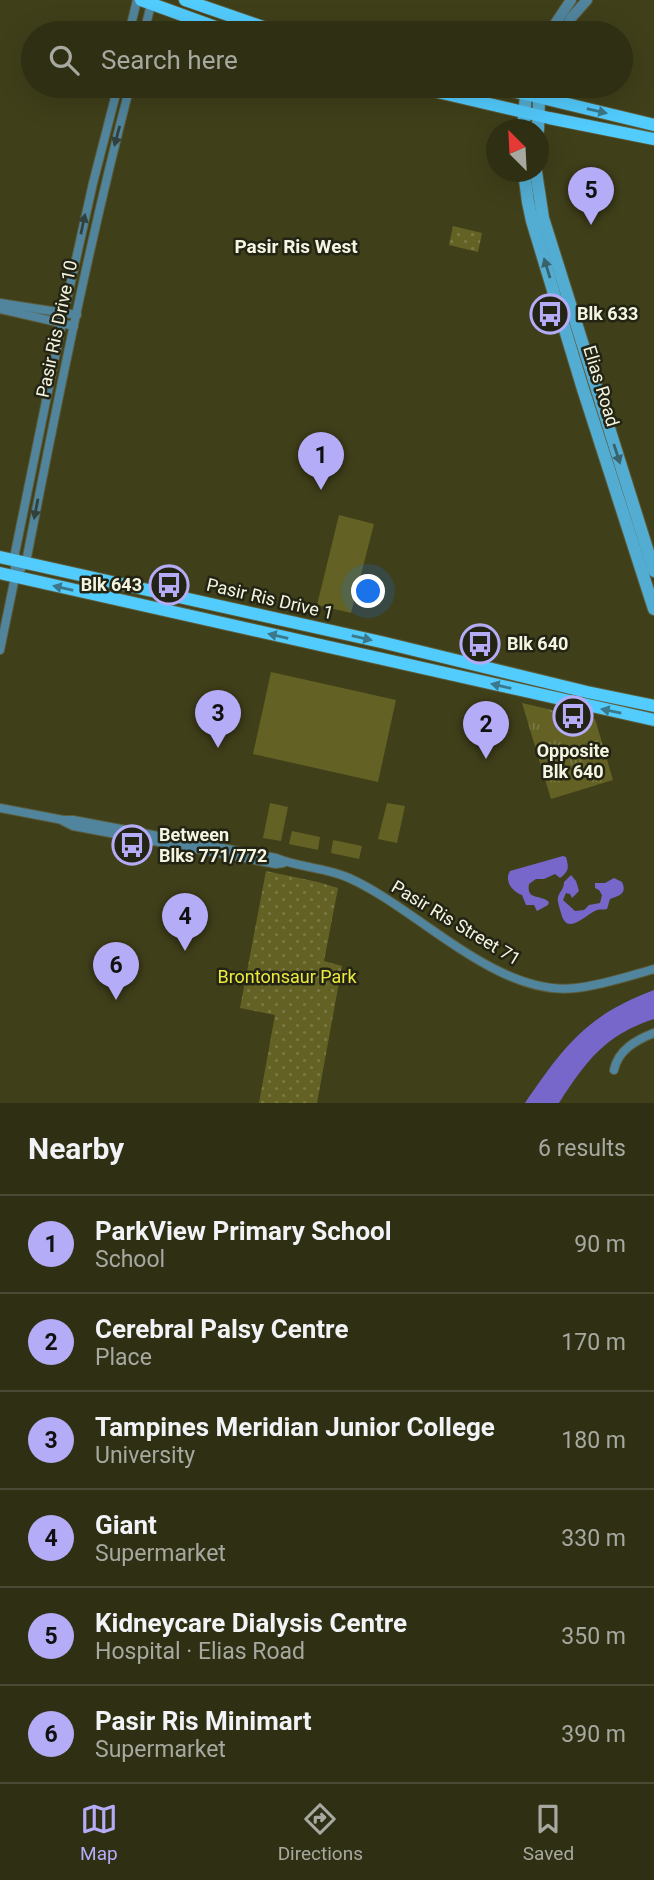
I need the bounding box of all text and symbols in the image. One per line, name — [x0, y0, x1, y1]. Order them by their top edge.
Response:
search box — [21, 21, 633, 98]
icon: search — [45, 41, 83, 79]
text: Search here — [101, 45, 238, 75]
one-way arrow — [586, 106, 608, 117]
north arrow — [486, 119, 549, 182]
one-way arrow — [111, 125, 122, 147]
pin: 5 — [568, 167, 614, 225]
one-way arrow — [78, 213, 89, 235]
district label: Pasir Ris West — [234, 235, 358, 258]
street label: Pasir Ris Drive 10 — [32, 258, 81, 399]
one-way arrow — [541, 258, 551, 279]
bus stop icon: Blk 633 — [529, 293, 571, 335]
place label: Blk 633 — [577, 303, 638, 324]
street label: Elias Road — [579, 343, 624, 429]
pin: 1 — [298, 432, 344, 490]
one-way arrow — [612, 444, 623, 465]
one-way arrow — [30, 498, 41, 520]
bus stop icon: Blk 643 — [148, 564, 190, 606]
place label: Blk 643 — [81, 574, 142, 595]
street label: Pasir Ris Drive 1 — [205, 574, 336, 623]
your location — [351, 574, 385, 608]
one-way arrow — [52, 582, 74, 593]
bus stop icon: Blk 640 — [459, 623, 501, 665]
one-way arrow — [267, 630, 289, 641]
one-way arrow — [351, 633, 373, 644]
place label: Blk 640 — [507, 633, 568, 654]
one-way arrow — [490, 681, 512, 692]
pin: 3 — [195, 690, 241, 748]
bus stop icon: Opposite Blk 640 — [552, 695, 594, 737]
pin: 2 — [463, 701, 509, 759]
one-way arrow — [600, 705, 622, 716]
place label: Opposite Blk 640 — [537, 740, 610, 782]
bus stop icon: Between Blks 771/772 — [111, 824, 153, 866]
place label: Between Blks 771/772 — [159, 824, 267, 866]
street label: Pasir Ris Street 71 — [388, 876, 525, 969]
pin: 4 — [162, 893, 208, 951]
pin: 6 — [93, 942, 139, 1000]
park label: Brontonsaur Park — [217, 966, 357, 987]
text: Nearby — [28, 1131, 124, 1166]
text: 6 results — [538, 1135, 626, 1162]
text: ParkView Primary School — [95, 1216, 392, 1246]
text: 1 — [44, 1231, 58, 1258]
text: 90 m — [574, 1231, 626, 1258]
text: School — [95, 1246, 165, 1273]
text: Cerebral Palsy Centre — [95, 1314, 348, 1344]
text: 2 — [44, 1329, 58, 1356]
text: 170 m — [561, 1329, 626, 1356]
text: Place — [95, 1344, 152, 1371]
text: Tampines Meridian Junior College — [95, 1412, 495, 1442]
text: 3 — [44, 1427, 58, 1454]
text: 180 m — [561, 1427, 626, 1454]
text: University — [95, 1442, 195, 1469]
text: Giant — [95, 1510, 157, 1540]
text: 4 — [44, 1525, 58, 1552]
text: 330 m — [561, 1525, 626, 1552]
text: Supermarket — [95, 1540, 226, 1567]
text: Kidneycare Dialysis Centre — [95, 1608, 407, 1638]
text: 5 — [44, 1623, 58, 1650]
text: 350 m — [561, 1623, 626, 1650]
text: Hospital · Elias Road — [95, 1638, 305, 1665]
text: Pasir Ris Minimart — [95, 1706, 312, 1736]
text: 6 — [44, 1721, 58, 1748]
text: 390 m — [561, 1721, 626, 1748]
text: Supermarket — [95, 1736, 226, 1763]
tab: Map — [80, 1800, 118, 1865]
tab: Directions — [278, 1800, 363, 1865]
tab: Saved — [523, 1800, 574, 1865]

